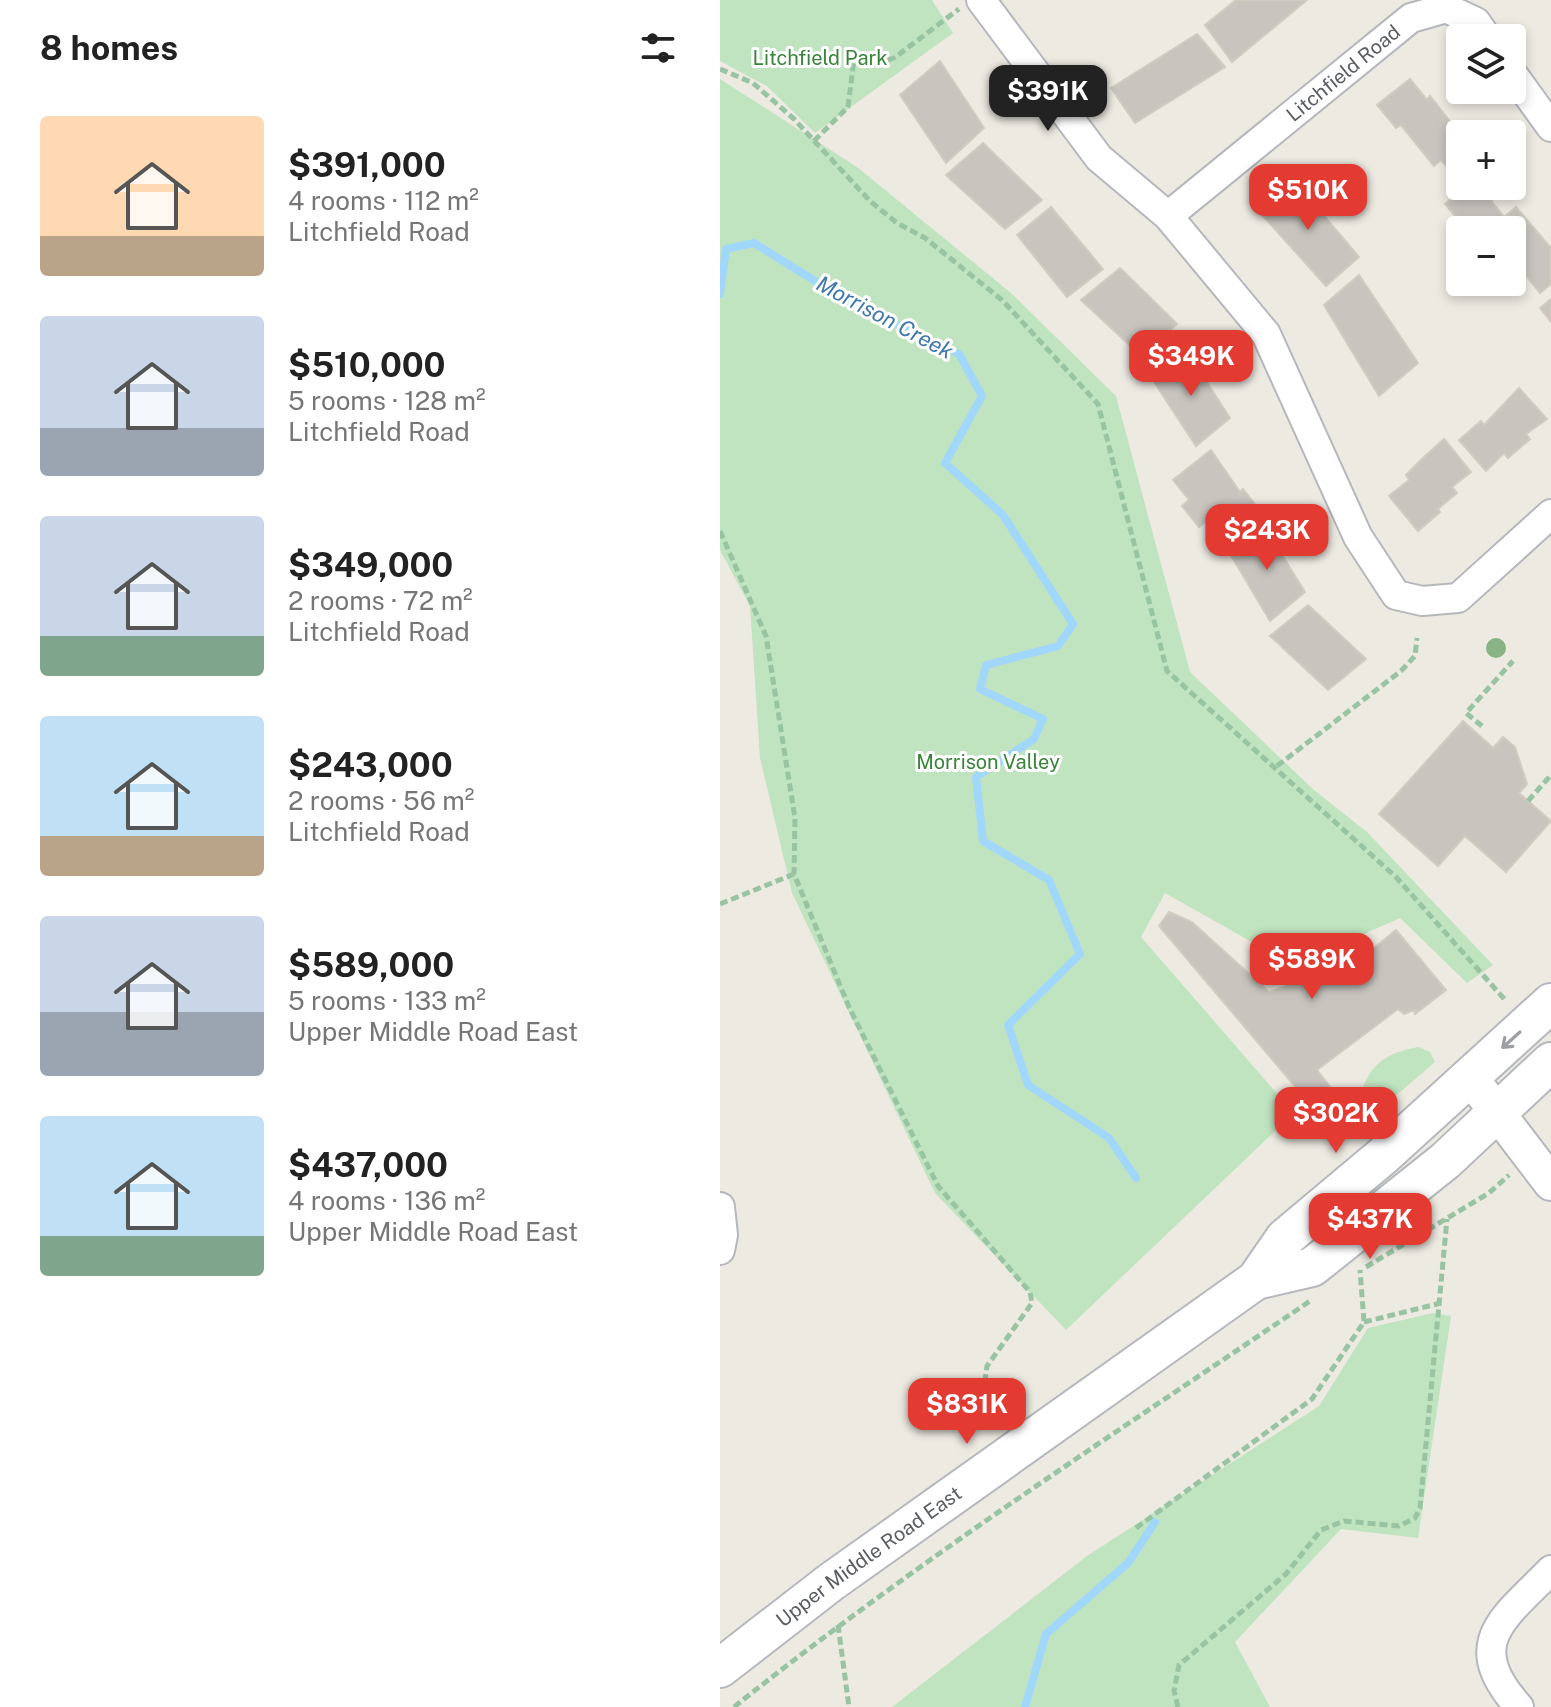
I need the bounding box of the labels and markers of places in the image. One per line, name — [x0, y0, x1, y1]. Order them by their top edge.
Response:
pin: $391K — [992, 65, 1104, 133]
pin: $510K — [1252, 164, 1364, 232]
pin: $349K — [1135, 330, 1247, 398]
pin: $243K — [1211, 504, 1323, 572]
pin: $589K — [1256, 933, 1368, 1001]
pin: $302K — [1280, 1087, 1392, 1155]
pin: $437K — [1314, 1193, 1426, 1261]
pin: $831K — [911, 1378, 1023, 1446]

